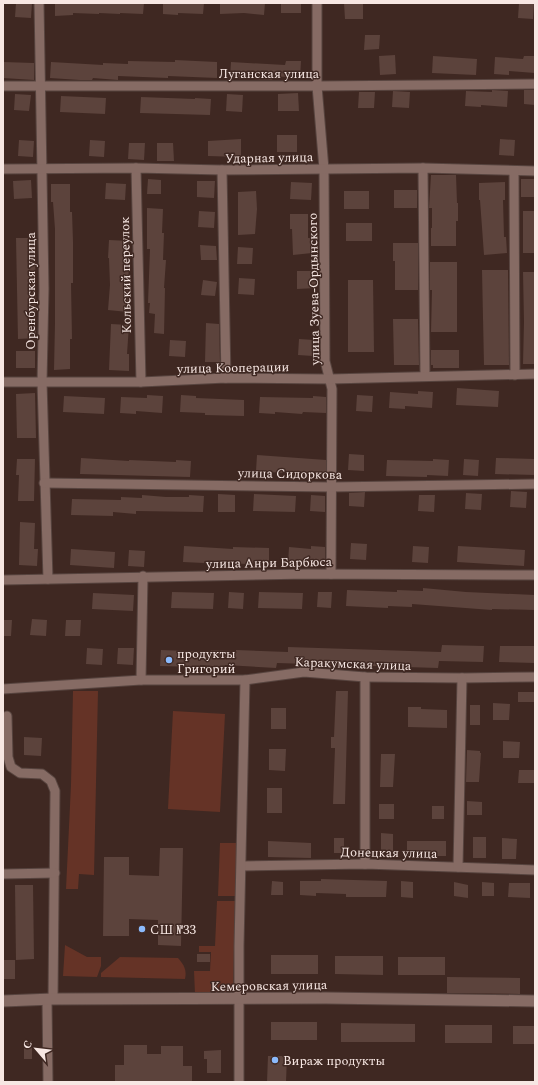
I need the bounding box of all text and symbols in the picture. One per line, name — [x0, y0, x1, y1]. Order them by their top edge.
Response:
street label: Луганская улица — [219, 64, 320, 84]
street label: Ударная улица — [225, 147, 314, 169]
street label: улица Зуева-Ордынского — [303, 213, 325, 366]
street label: Кольский переулок — [115, 216, 137, 334]
street label: Оренбурская улица — [21, 232, 41, 350]
street label: улица Кооперации — [176, 357, 290, 379]
street label: улица Сидоркова — [237, 463, 343, 485]
street label: улица Анри Барбюса — [205, 552, 333, 574]
place label: продукты Григорий — [177, 644, 236, 679]
street label: Каракумская улица — [294, 652, 412, 676]
marker: продукты Григорий — [164, 655, 174, 665]
street label: Донецкая улица — [340, 842, 438, 864]
place label: СШ №33 — [150, 920, 196, 940]
marker: СШ №33 — [137, 924, 147, 934]
street label: Кемеровская улица — [211, 975, 328, 997]
north arrow — [16, 1029, 56, 1069]
text: С — [18, 1037, 37, 1052]
place label: Вираж продукты — [283, 1051, 385, 1071]
marker: Вираж продукты — [270, 1055, 280, 1065]

